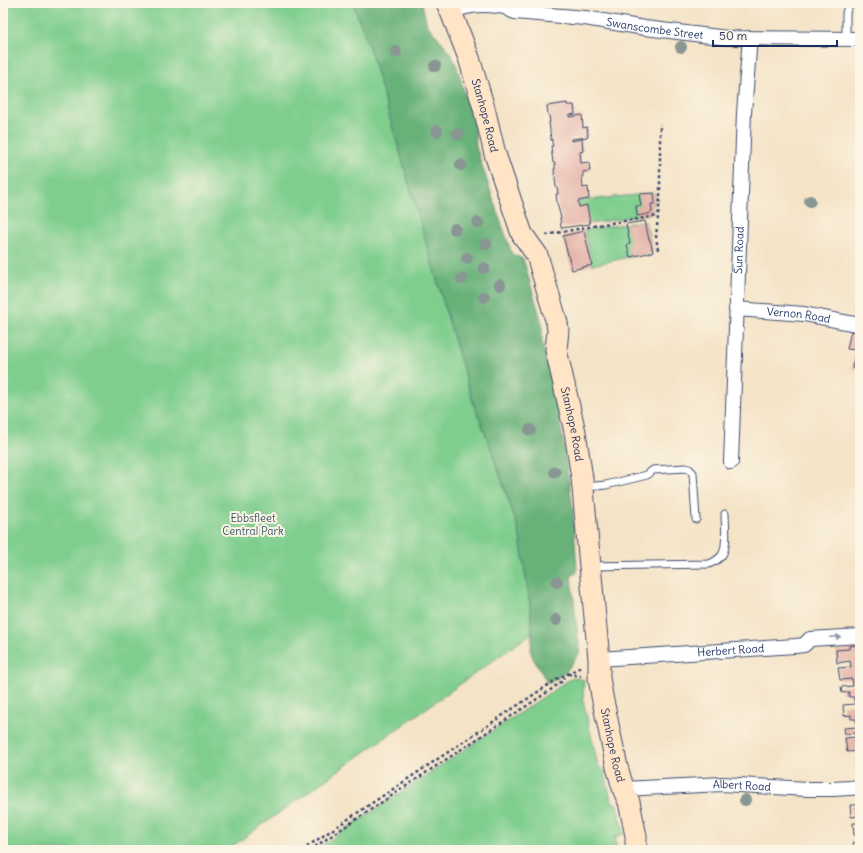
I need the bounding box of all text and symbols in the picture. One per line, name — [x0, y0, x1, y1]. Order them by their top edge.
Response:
street label: Swanscombe Street — [605, 15, 704, 42]
scale bar — [713, 22, 837, 48]
text: 50 m — [719, 28, 748, 43]
street label: Stanhope Road — [469, 77, 501, 154]
street label: Sun Road — [731, 226, 747, 274]
street label: Vernon Road — [766, 304, 832, 326]
street label: Stanhope Road — [558, 386, 586, 463]
park label: Ebbsfleet Central Park — [222, 511, 284, 538]
one-way arrow — [829, 634, 841, 641]
street label: Herbert Road — [697, 641, 765, 659]
street label: Stanhope Road — [598, 707, 628, 784]
street label: Albert Road — [712, 777, 772, 794]

